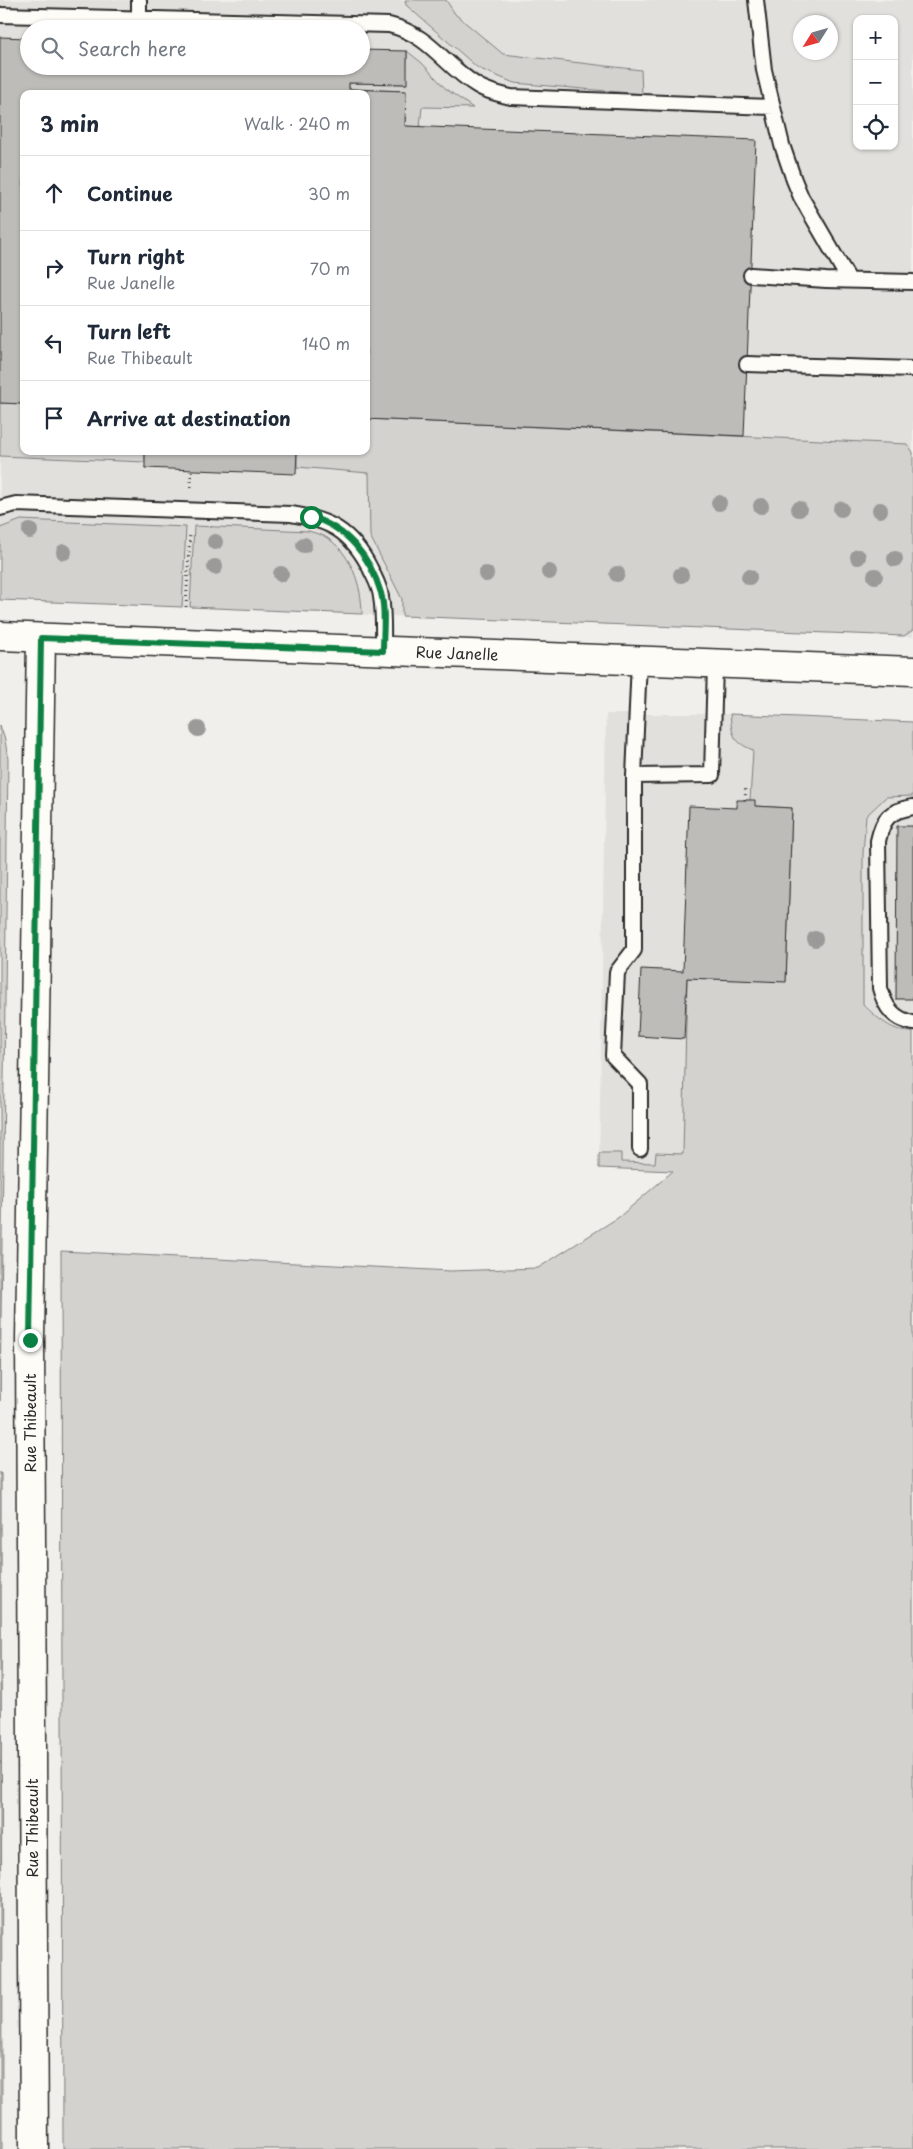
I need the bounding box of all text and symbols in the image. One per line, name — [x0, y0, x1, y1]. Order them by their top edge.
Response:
north arrow — [793, 15, 838, 60]
map controls — [853, 15, 898, 150]
button: + — [853, 15, 898, 60]
search box — [20, 20, 370, 75]
icon: search — [38, 34, 66, 62]
text: Search here — [78, 34, 187, 62]
button: − — [853, 60, 898, 105]
button: locate — [853, 105, 898, 150]
text: 3 min — [40, 107, 99, 139]
text: Walk · 240 m — [244, 111, 350, 135]
icon: ahead — [40, 179, 68, 207]
text: Continue — [87, 179, 173, 207]
text: 30 m — [308, 181, 350, 205]
text: Turn right — [87, 242, 185, 270]
icon: right — [40, 254, 68, 282]
text: 70 m — [310, 256, 350, 280]
text: Rue Janelle — [87, 270, 175, 294]
text: Turn left — [87, 317, 171, 345]
icon: left — [40, 329, 68, 357]
text: 140 m — [302, 331, 350, 355]
text: Rue Thibeault — [87, 345, 193, 369]
icon: arrive — [40, 404, 68, 432]
text: Arrive at destination — [87, 404, 291, 432]
route start — [300, 506, 323, 529]
street label: Rue Janelle — [415, 640, 499, 665]
route end — [19, 1329, 42, 1352]
street label: Rue Thibeault — [18, 1373, 41, 1473]
street label: Rue Thibeault — [20, 1778, 43, 1878]

